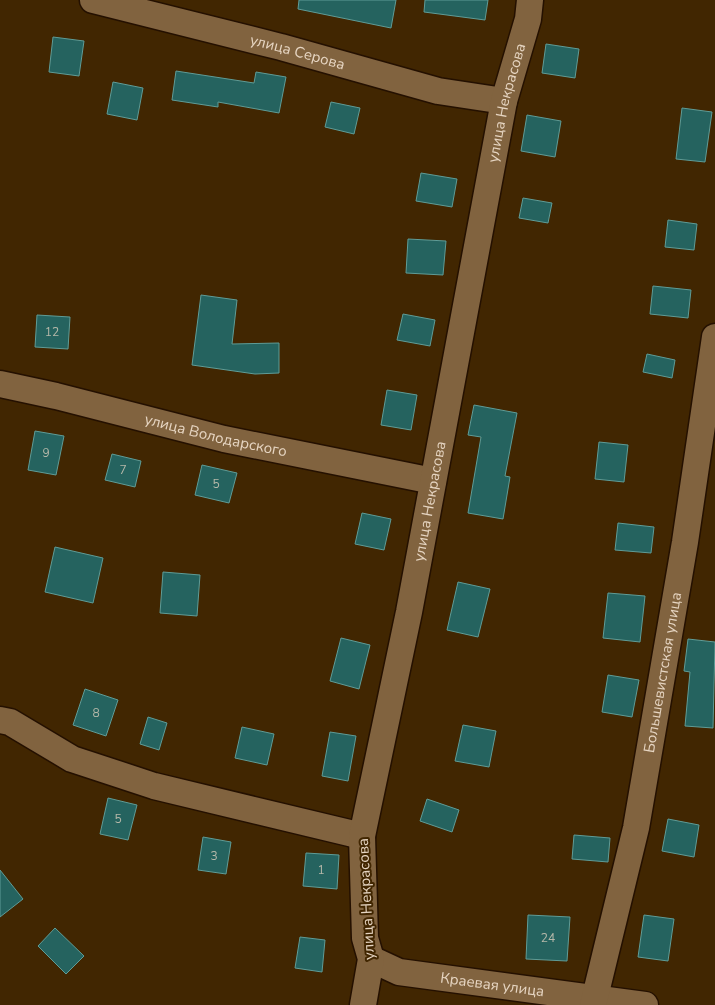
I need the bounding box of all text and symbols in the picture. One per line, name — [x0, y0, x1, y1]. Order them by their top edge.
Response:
street label: улица Серова — [248, 30, 347, 74]
street label: улица Некрасова — [483, 41, 530, 164]
house number: 12 — [45, 324, 59, 340]
street label: улица Володарского — [142, 409, 289, 461]
street label: улица Некрасова — [409, 439, 451, 563]
house number: 9 — [42, 445, 50, 461]
house number: 7 — [119, 462, 127, 478]
house number: 5 — [212, 476, 220, 492]
street label: Большевистская улица — [639, 591, 686, 754]
house number: 8 — [92, 705, 100, 721]
house number: 5 — [114, 811, 122, 827]
street label: улица Некрасова — [353, 838, 379, 960]
house number: 3 — [210, 848, 218, 864]
house number: 1 — [317, 862, 325, 878]
house number: 24 — [541, 930, 555, 946]
street label: Краевая улица — [439, 968, 546, 1001]

